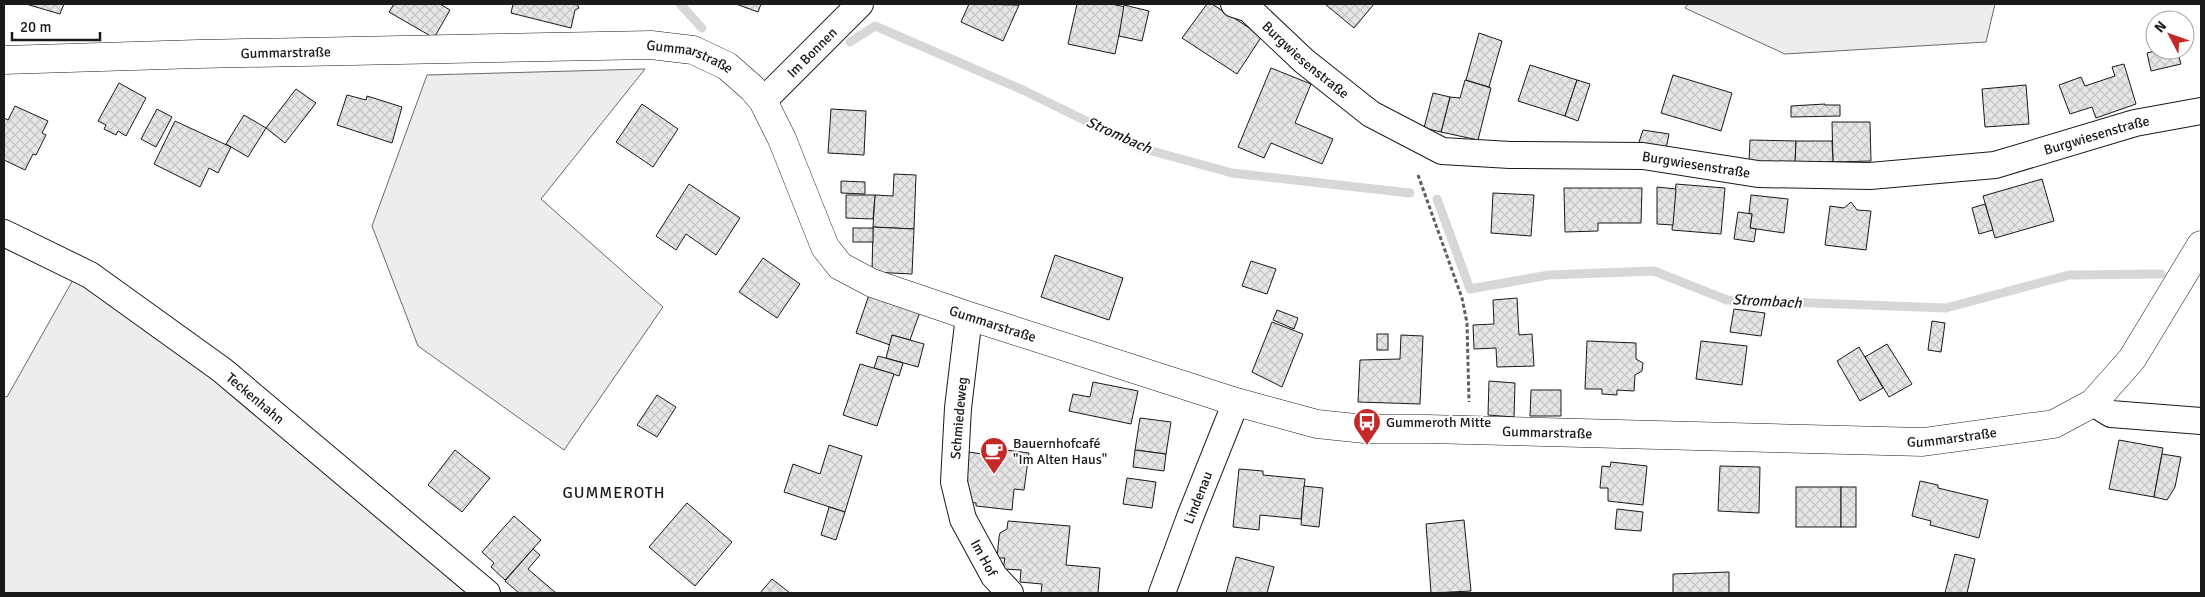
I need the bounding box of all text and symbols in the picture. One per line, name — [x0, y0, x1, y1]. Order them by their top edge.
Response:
scale bar — [12, 10, 100, 42]
north arrow — [2145, 10, 2195, 60]
text: 20 m — [20, 18, 51, 36]
street label: Burgwiesenstraße — [1259, 18, 1353, 102]
text: N — [2151, 18, 2170, 36]
street label: Im Bonnen — [783, 24, 840, 81]
street label: Gummarstraße — [646, 36, 737, 76]
street label: Gummarstraße — [241, 43, 331, 62]
street label: Burgwiesenstraße — [2042, 112, 2151, 158]
water label: Strombach — [1084, 113, 1155, 158]
street label: Burgwiesenstraße — [1641, 147, 1752, 181]
water label: Strombach — [1732, 290, 1803, 312]
street label: Gummarstraße — [947, 301, 1038, 346]
street label: Teckenhahn — [223, 369, 288, 427]
street label: Schmiedeweg — [947, 376, 971, 460]
bus stop icon: Gummeroth Mitte — [1352, 407, 1382, 446]
place label: Gummeroth Mitte — [1386, 414, 1491, 431]
street label: Gummarstraße — [1502, 422, 1593, 442]
street label: Gummarstraße — [1907, 423, 1998, 451]
place label: Bauernhofcafé "Im Alten Haus" — [1013, 435, 1107, 468]
cafe icon: Bauernhofcafé "Im Alten Haus" — [979, 436, 1009, 475]
street label: Lindenau — [1180, 469, 1216, 526]
district label: GUMMEROTH — [563, 483, 665, 503]
street label: Im Hof — [967, 536, 1002, 580]

